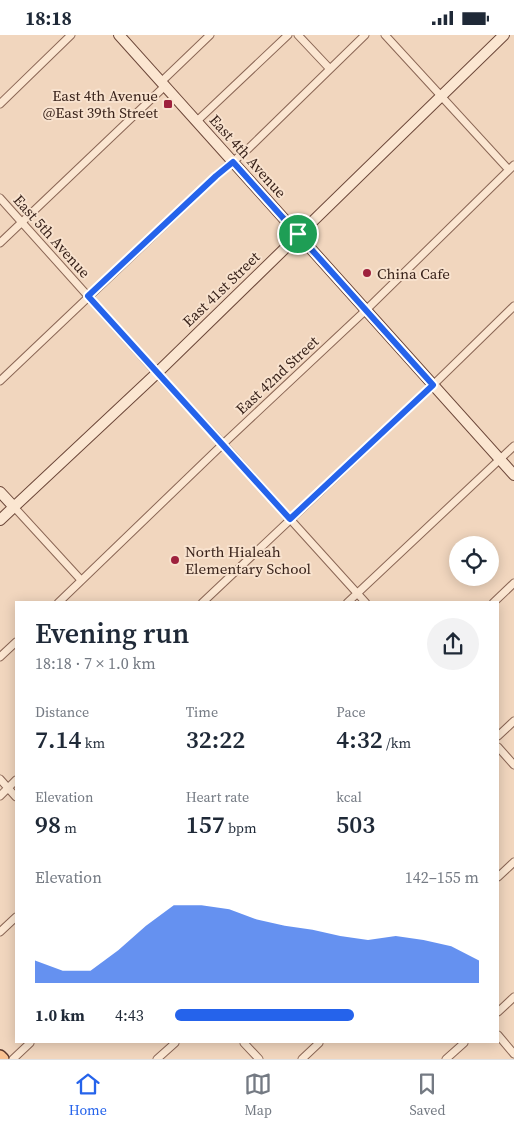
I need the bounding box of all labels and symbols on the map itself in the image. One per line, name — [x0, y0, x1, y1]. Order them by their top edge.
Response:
place label: East 4th Avenue @East 39th Street — [43, 85, 158, 123]
marker: East 4th Avenue @East 39th Street — [162, 98, 174, 110]
street label: East 4th Avenue — [205, 110, 291, 203]
street label: East 5th Avenue — [9, 190, 95, 283]
pin — [277, 213, 319, 255]
street label: East 41st Street — [178, 247, 264, 331]
place label: China Cafe — [377, 263, 450, 284]
marker: China Cafe — [361, 267, 373, 279]
street label: East 42nd Street — [231, 331, 323, 419]
place label: North Hialeah Elementary School — [185, 541, 312, 579]
marker: North Hialeah Elementary School — [169, 554, 181, 566]

